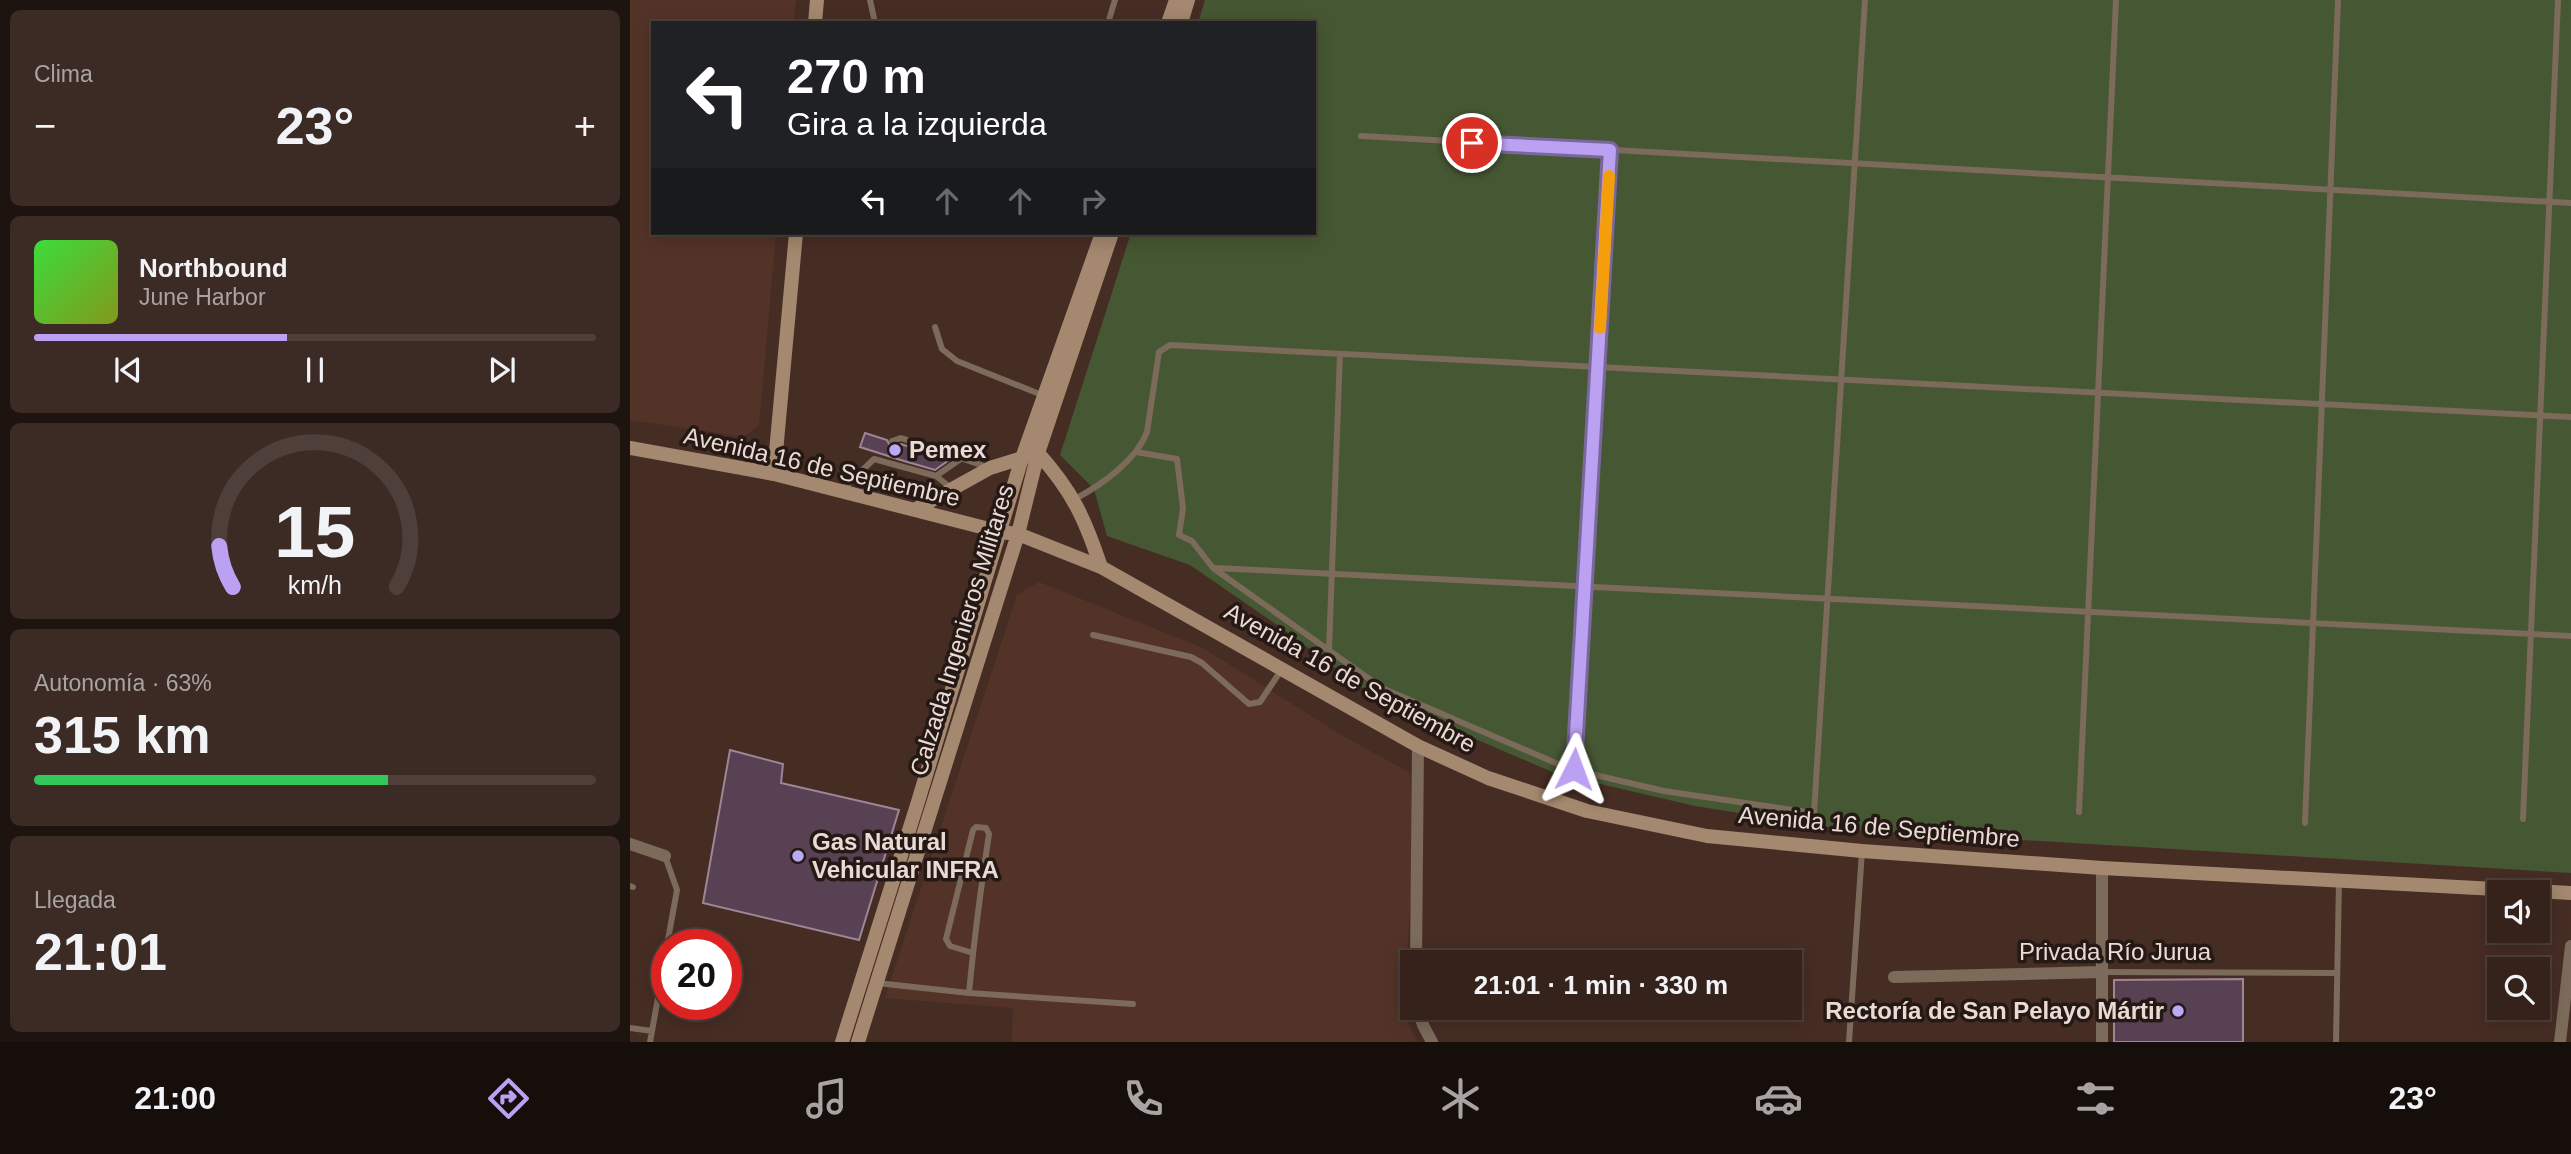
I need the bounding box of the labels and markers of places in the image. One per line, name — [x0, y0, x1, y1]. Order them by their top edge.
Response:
pin — [1442, 113, 1502, 173]
place label: Pemex — [909, 436, 987, 463]
marker: Pemex — [887, 442, 903, 458]
place label: Gas Natural Vehicular INFRA — [812, 828, 999, 883]
marker: Gas Natural Vehicular INFRA — [790, 848, 806, 864]
place label: Rectoría de San Pelayo Mártir — [1825, 997, 2164, 1024]
marker: Rectoría de San Pelayo Mártir — [2170, 1003, 2186, 1019]

